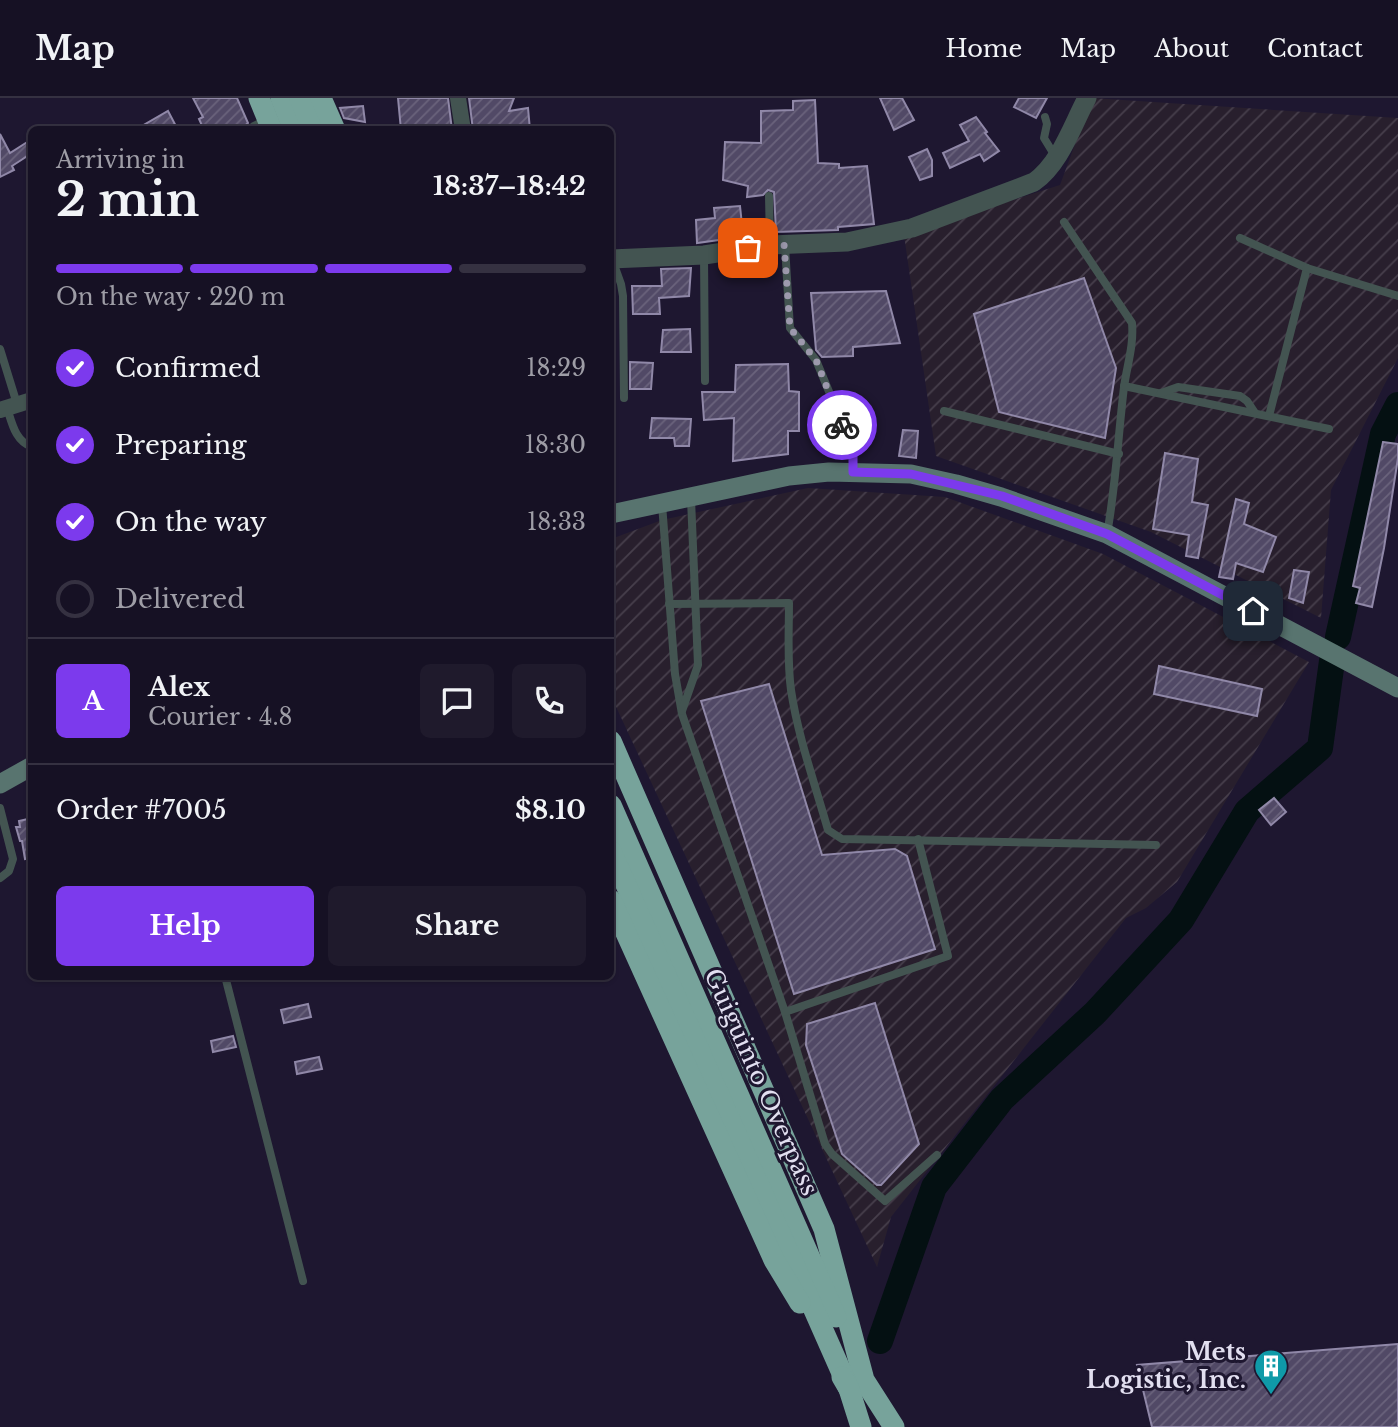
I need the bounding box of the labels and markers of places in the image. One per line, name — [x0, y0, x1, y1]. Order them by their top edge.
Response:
pin — [718, 218, 778, 278]
pin — [1223, 581, 1283, 641]
place label: Mets Logistic, Inc. — [1086, 1337, 1246, 1394]
building icon: Mets Logistic, Inc. — [1252, 1347, 1290, 1396]

